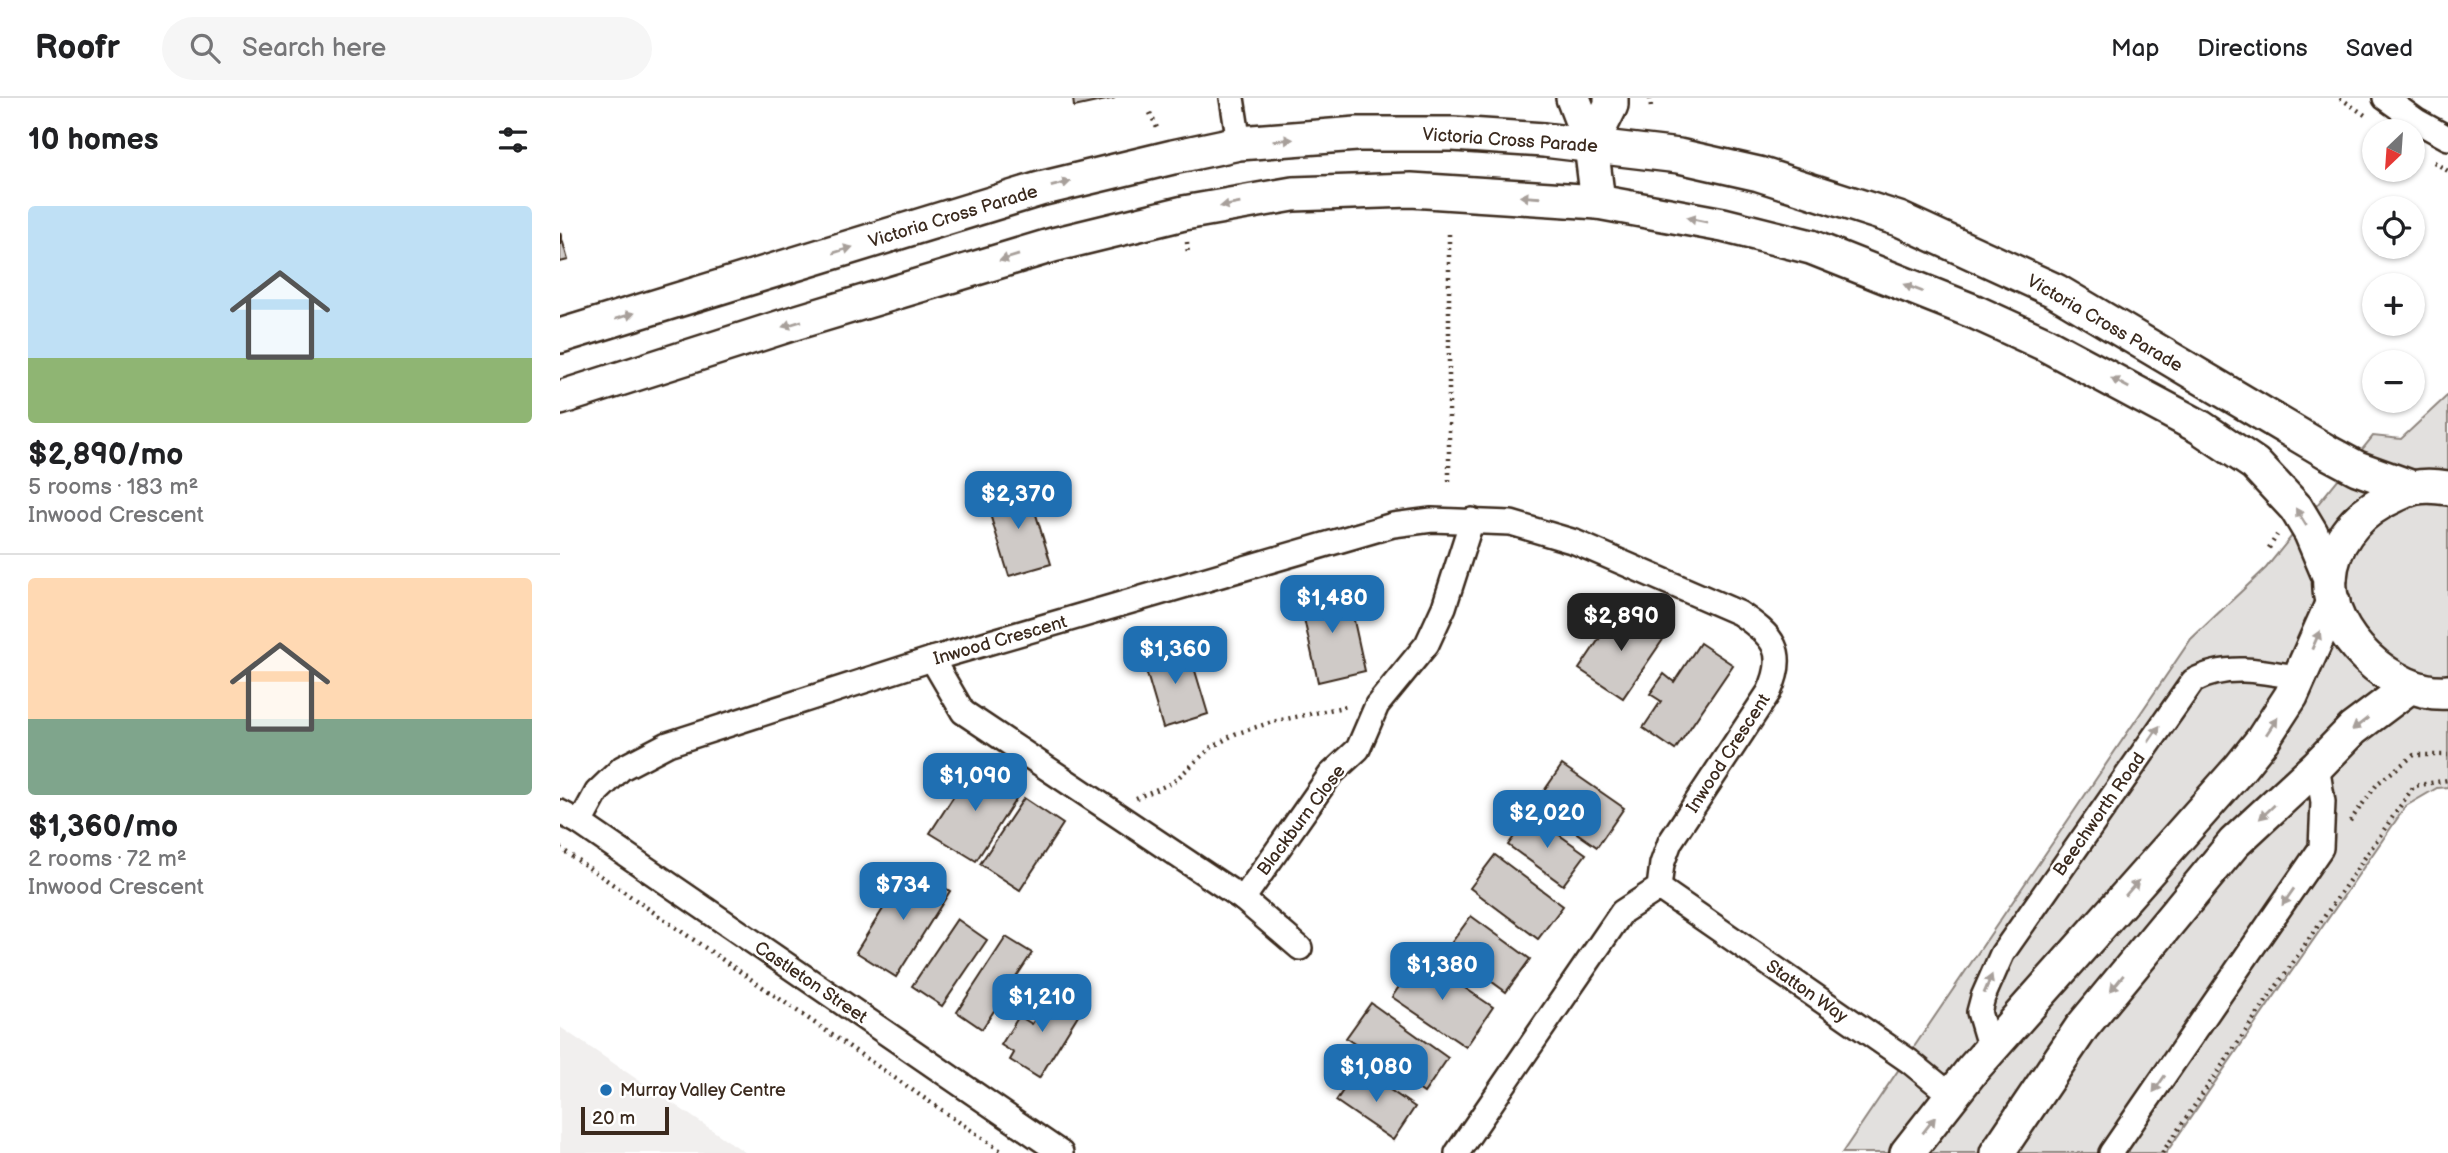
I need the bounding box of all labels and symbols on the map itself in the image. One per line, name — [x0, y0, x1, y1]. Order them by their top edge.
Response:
north arrow — [2362, 119, 2426, 182]
street label: Victoria Cross Parade — [1422, 124, 1599, 157]
one-way arrow — [1273, 134, 1295, 145]
one-way arrow — [1050, 178, 1072, 189]
street label: Victoria Cross Parade — [866, 181, 1041, 252]
one-way arrow — [1519, 192, 1541, 203]
one-way arrow — [1219, 200, 1241, 211]
one-way arrow — [1686, 214, 1708, 225]
one-way arrow — [833, 245, 854, 255]
one-way arrow — [999, 253, 1020, 264]
street label: Victoria Cross Parade — [2023, 270, 2186, 377]
one-way arrow — [1903, 283, 1924, 294]
one-way arrow — [615, 311, 636, 321]
one-way arrow — [781, 319, 802, 330]
one-way arrow — [2110, 378, 2130, 389]
pin: $2,370 — [961, 472, 1075, 531]
one-way arrow — [2295, 507, 2307, 526]
pin: $1,480 — [1275, 575, 1389, 635]
pin: $2,890 — [1564, 594, 1678, 653]
street label: Inwood Crescent — [931, 611, 1070, 670]
pin: $1,360 — [1118, 626, 1232, 686]
one-way arrow — [2311, 630, 2322, 651]
street label: Inwood Crescent — [1682, 689, 1775, 817]
one-way arrow — [2352, 716, 2370, 731]
one-way arrow — [2265, 717, 2279, 735]
one-way arrow — [2147, 725, 2161, 743]
street label: Beechworth Road — [2049, 749, 2150, 880]
pin: $1,090 — [918, 754, 1032, 813]
street label: Blackburn Close — [1253, 761, 1350, 880]
pin: $2,020 — [1490, 790, 1604, 850]
one-way arrow — [2259, 804, 2276, 820]
pin: $734 — [862, 862, 944, 922]
one-way arrow — [2124, 879, 2140, 897]
one-way arrow — [2281, 888, 2295, 906]
street label: Castleton Street — [750, 937, 871, 1028]
pin: $1,380 — [1385, 942, 1499, 1002]
street label: Statton Way — [1762, 956, 1852, 1028]
pin: $1,210 — [985, 974, 1099, 1034]
one-way arrow — [1983, 974, 1994, 995]
one-way arrow — [2110, 975, 2125, 992]
pin: $1,080 — [1319, 1044, 1433, 1104]
one-way arrow — [2152, 1075, 2166, 1093]
place label: Murray Valley Centre — [620, 1080, 786, 1101]
marker: Murray Valley Centre — [598, 1082, 614, 1098]
scale bar — [581, 1104, 668, 1136]
one-way arrow — [1922, 1116, 1937, 1134]

